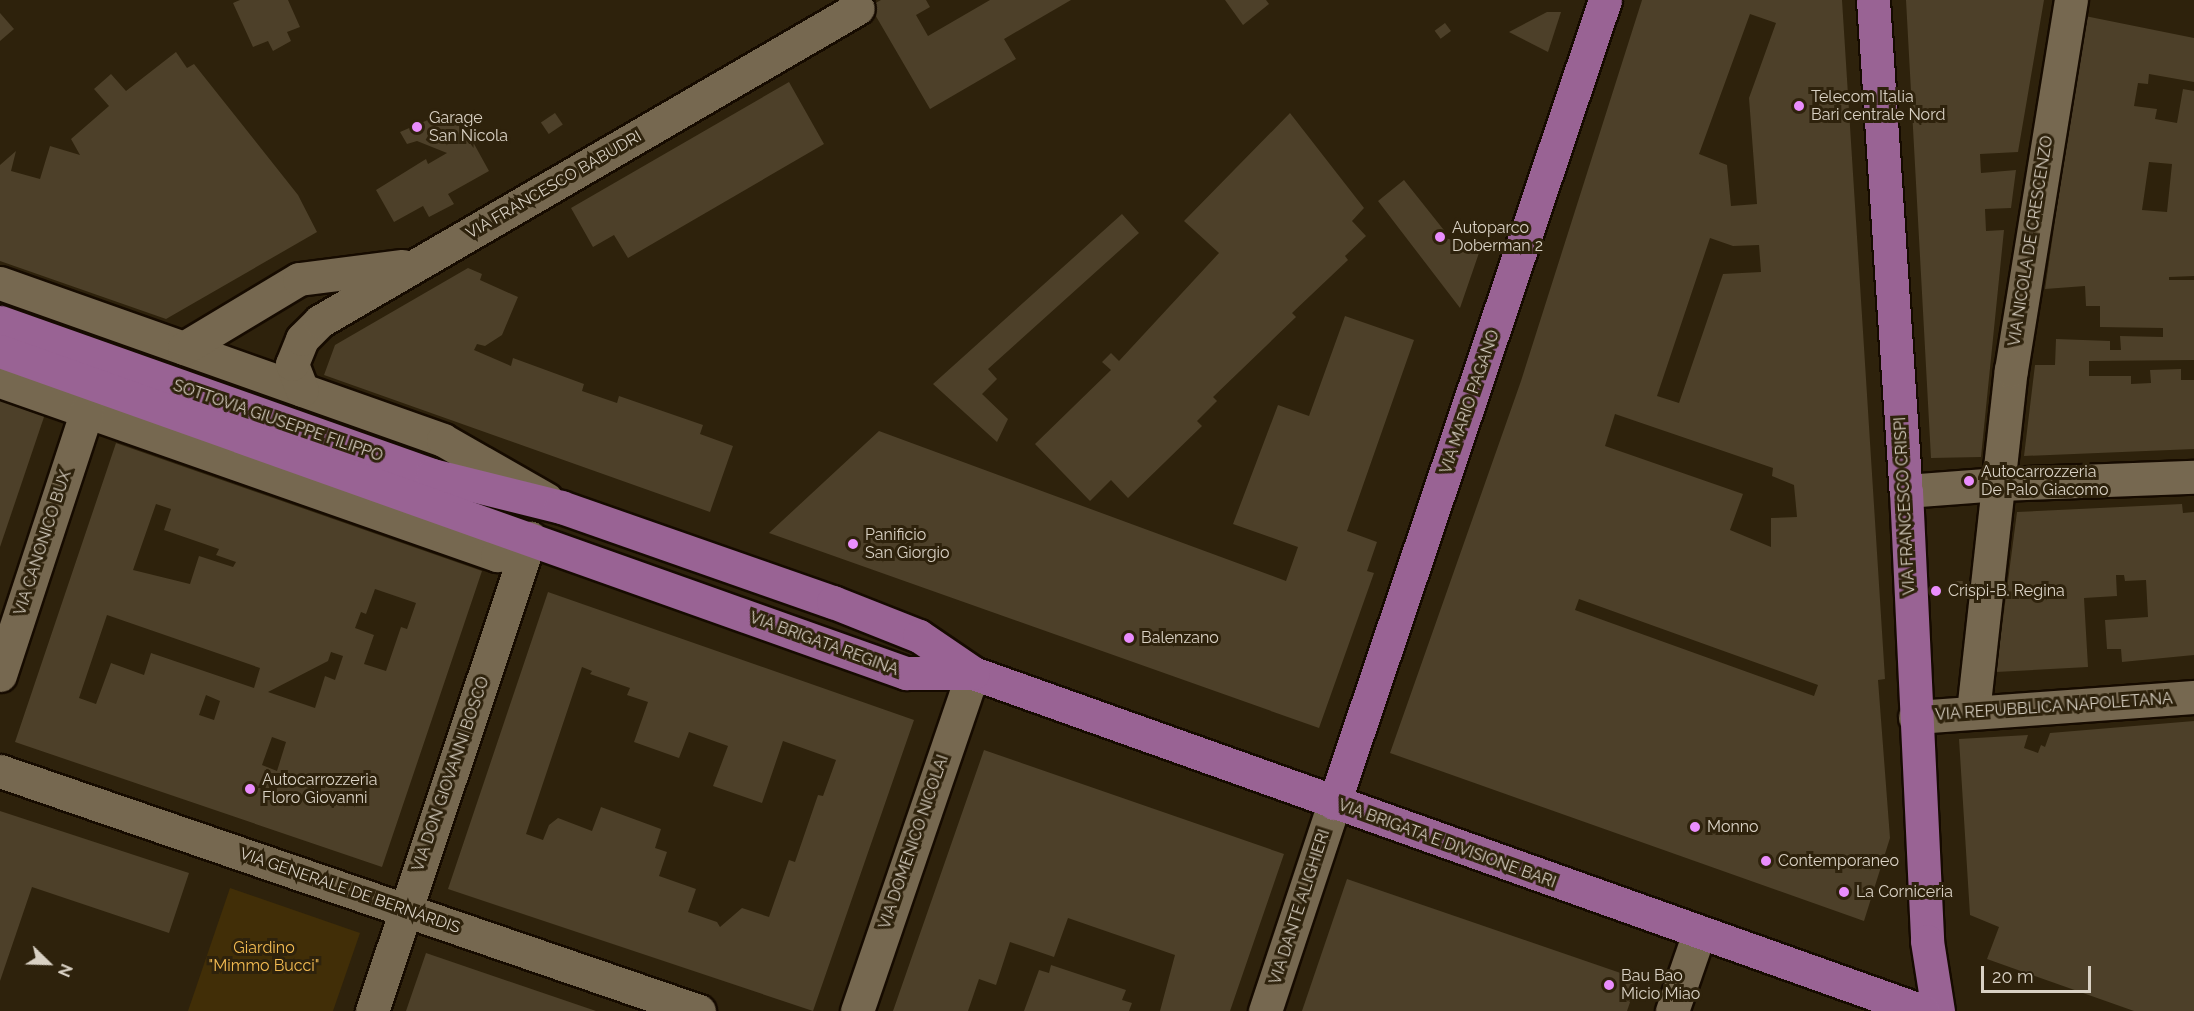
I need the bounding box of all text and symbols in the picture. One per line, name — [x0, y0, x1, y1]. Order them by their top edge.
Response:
place label: Telecom Italia Bari centrale Nord — [1811, 87, 1945, 125]
marker: Telecom Italia Bari centrale Nord — [1792, 99, 1806, 113]
place label: Garage San Nicola — [429, 108, 508, 146]
marker: Garage San Nicola — [410, 120, 424, 134]
street label: VIA FRANCESCO BABUDRI — [463, 127, 645, 243]
street label: VIA NICOLA DE CRESCENZO — [2005, 134, 2057, 348]
place label: Autoparco Doberman 2 — [1452, 218, 1543, 256]
marker: Autoparco Doberman 2 — [1433, 230, 1447, 244]
street label: VIA MARIO PAGANO — [1436, 327, 1504, 477]
street label: SOTTOVIA GIUSEPPE FILIPPO — [170, 376, 386, 466]
street label: VIA FRANCESCO CRISPI — [1891, 416, 1919, 596]
place label: Autocarrozzeria De Palo Giacomo — [1981, 462, 2109, 500]
street label: VIA CANONICO BUX — [10, 468, 76, 618]
marker: Autocarrozzeria De Palo Giacomo — [1962, 474, 1976, 488]
place label: Panificio San Giorgio — [865, 525, 950, 563]
marker: Panificio San Giorgio — [846, 537, 860, 551]
place label: Crispi-B. Regina — [1948, 581, 2065, 601]
marker: Crispi-B. Regina — [1929, 584, 1943, 598]
street label: VIA BRIGATA REGINA — [746, 608, 902, 680]
place label: Balenzano — [1141, 628, 1219, 648]
marker: Balenzano — [1122, 631, 1136, 645]
street label: VIA DON GIOVANNI BOSCO — [408, 674, 494, 874]
street label: VIA REPUBBLICA NAPOLETANA — [1934, 689, 2174, 725]
street label: VIA DOMENICO NICOLAI — [875, 752, 953, 932]
place label: Autocarrozzeria Floro Giovanni — [262, 770, 377, 808]
marker: Autocarrozzeria Floro Giovanni — [243, 782, 257, 796]
street label: VIA BRIGATA E DIVISIONE BARI — [1335, 795, 1559, 893]
place label: Monno — [1707, 817, 1759, 837]
marker: Monno — [1688, 820, 1702, 834]
street label: VIA DANTE ALIGHIERI — [1266, 827, 1334, 987]
street label: VIA GENERALE DE BERNARDIS — [237, 844, 463, 938]
place label: Contemporaneo — [1778, 851, 1899, 871]
marker: Contemporaneo — [1759, 854, 1773, 868]
place label: La Corniceria — [1856, 882, 1953, 902]
marker: La Corniceria — [1837, 885, 1851, 899]
north arrow — [18, 933, 78, 993]
park label: Giardino "Mimmo Bucci" — [208, 938, 320, 976]
scale bar — [1984, 954, 2094, 992]
text: N — [54, 961, 76, 980]
place label: Bau Bao Micio Miao — [1621, 966, 1700, 1004]
text: 20 m — [1992, 966, 2034, 987]
marker: Bau Bao Micio Miao — [1602, 978, 1616, 992]

